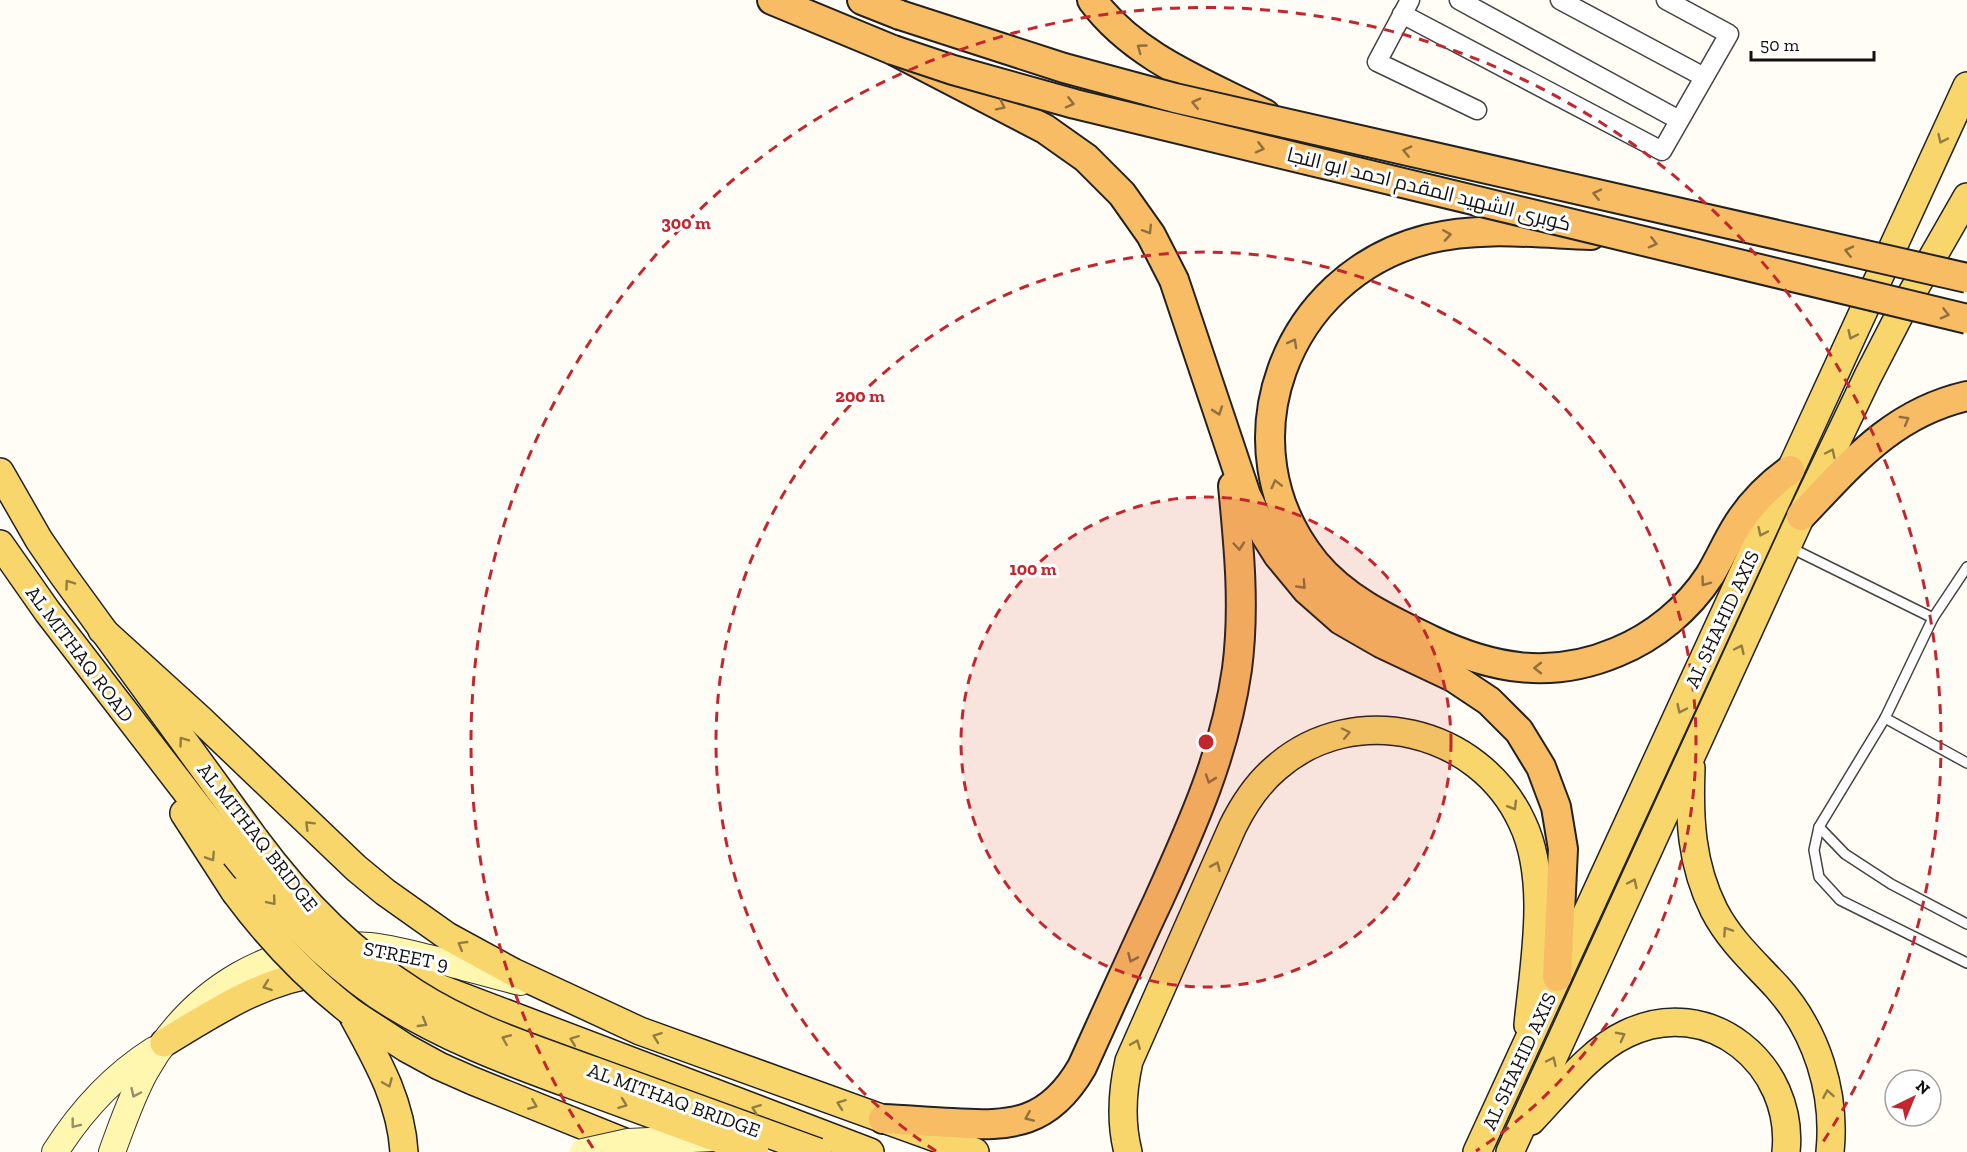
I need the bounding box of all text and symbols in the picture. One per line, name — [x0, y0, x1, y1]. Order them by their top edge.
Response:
scale bar — [1751, 24, 1874, 62]
text: 50 m — [1760, 34, 1800, 56]
one-way arrow — [1137, 44, 1148, 55]
one-way arrow — [1065, 95, 1075, 108]
one-way arrow — [1191, 97, 1201, 110]
one-way arrow — [994, 99, 1005, 111]
one-way arrow — [1937, 133, 1949, 144]
one-way arrow — [1254, 141, 1264, 154]
street label: كوبرى الشهيد المقدم احمد ابو النجا — [1284, 142, 1574, 238]
one-way arrow — [1402, 146, 1412, 159]
one-way arrow — [1592, 189, 1602, 202]
text: 300 m — [661, 212, 711, 234]
one-way arrow — [1140, 223, 1151, 234]
one-way arrow — [1442, 230, 1452, 242]
one-way arrow — [1648, 236, 1658, 249]
one-way arrow — [1844, 246, 1854, 259]
one-way arrow — [1940, 306, 1950, 319]
one-way arrow — [1847, 329, 1859, 340]
one-way arrow — [1286, 339, 1297, 350]
text: 200 m — [835, 385, 885, 407]
one-way arrow — [1211, 405, 1223, 416]
one-way arrow — [1899, 416, 1909, 427]
one-way arrow — [1824, 448, 1835, 459]
one-way arrow — [1271, 479, 1284, 489]
one-way arrow — [1757, 525, 1769, 536]
one-way arrow — [1232, 541, 1245, 550]
street label: AL SHAHID AXIS — [1680, 546, 1764, 692]
text: 100 m — [1009, 558, 1057, 580]
one-way arrow — [1701, 575, 1712, 586]
one-way arrow — [1295, 578, 1306, 588]
one-way arrow — [65, 579, 76, 590]
street label: AL MITHAQ ROAD — [21, 581, 139, 727]
one-way arrow — [1733, 644, 1745, 655]
one-way arrow — [1534, 662, 1543, 674]
one-way arrow — [1676, 703, 1688, 714]
one-way arrow — [1341, 728, 1351, 741]
centre of rings — [1196, 732, 1216, 752]
one-way arrow — [180, 737, 191, 748]
street label: AL MITHAQ BRIDGE — [193, 758, 323, 916]
one-way arrow — [1205, 773, 1218, 784]
one-way arrow — [1506, 800, 1518, 810]
one-way arrow — [306, 821, 317, 832]
one-way arrow — [204, 850, 215, 861]
one-way arrow — [1208, 861, 1220, 872]
one-way arrow — [1626, 879, 1638, 890]
one-way arrow — [265, 894, 276, 905]
one-way arrow — [1723, 927, 1734, 938]
street label: STREET 9 — [361, 936, 451, 976]
one-way arrow — [458, 940, 468, 952]
one-way arrow — [1127, 951, 1139, 962]
one-way arrow — [262, 978, 273, 991]
street label: AL SHAHID AXIS — [1477, 988, 1561, 1134]
one-way arrow — [417, 1016, 427, 1027]
one-way arrow — [652, 1032, 663, 1044]
one-way arrow — [1615, 1032, 1626, 1044]
one-way arrow — [501, 1034, 512, 1046]
one-way arrow — [569, 1035, 580, 1047]
one-way arrow — [1129, 1039, 1141, 1050]
one-way arrow — [1544, 1056, 1556, 1067]
street label: AL MITHAQ BRIDGE — [584, 1058, 764, 1142]
north arrow — [1883, 1068, 1943, 1128]
one-way arrow — [381, 1076, 393, 1087]
text: N — [1912, 1076, 1934, 1098]
one-way arrow — [130, 1087, 142, 1098]
one-way arrow — [1822, 1089, 1835, 1099]
one-way arrow — [617, 1096, 628, 1109]
one-way arrow — [527, 1098, 538, 1110]
one-way arrow — [836, 1098, 846, 1111]
one-way arrow — [751, 1104, 762, 1117]
one-way arrow — [1024, 1110, 1035, 1122]
one-way arrow — [71, 1118, 82, 1129]

